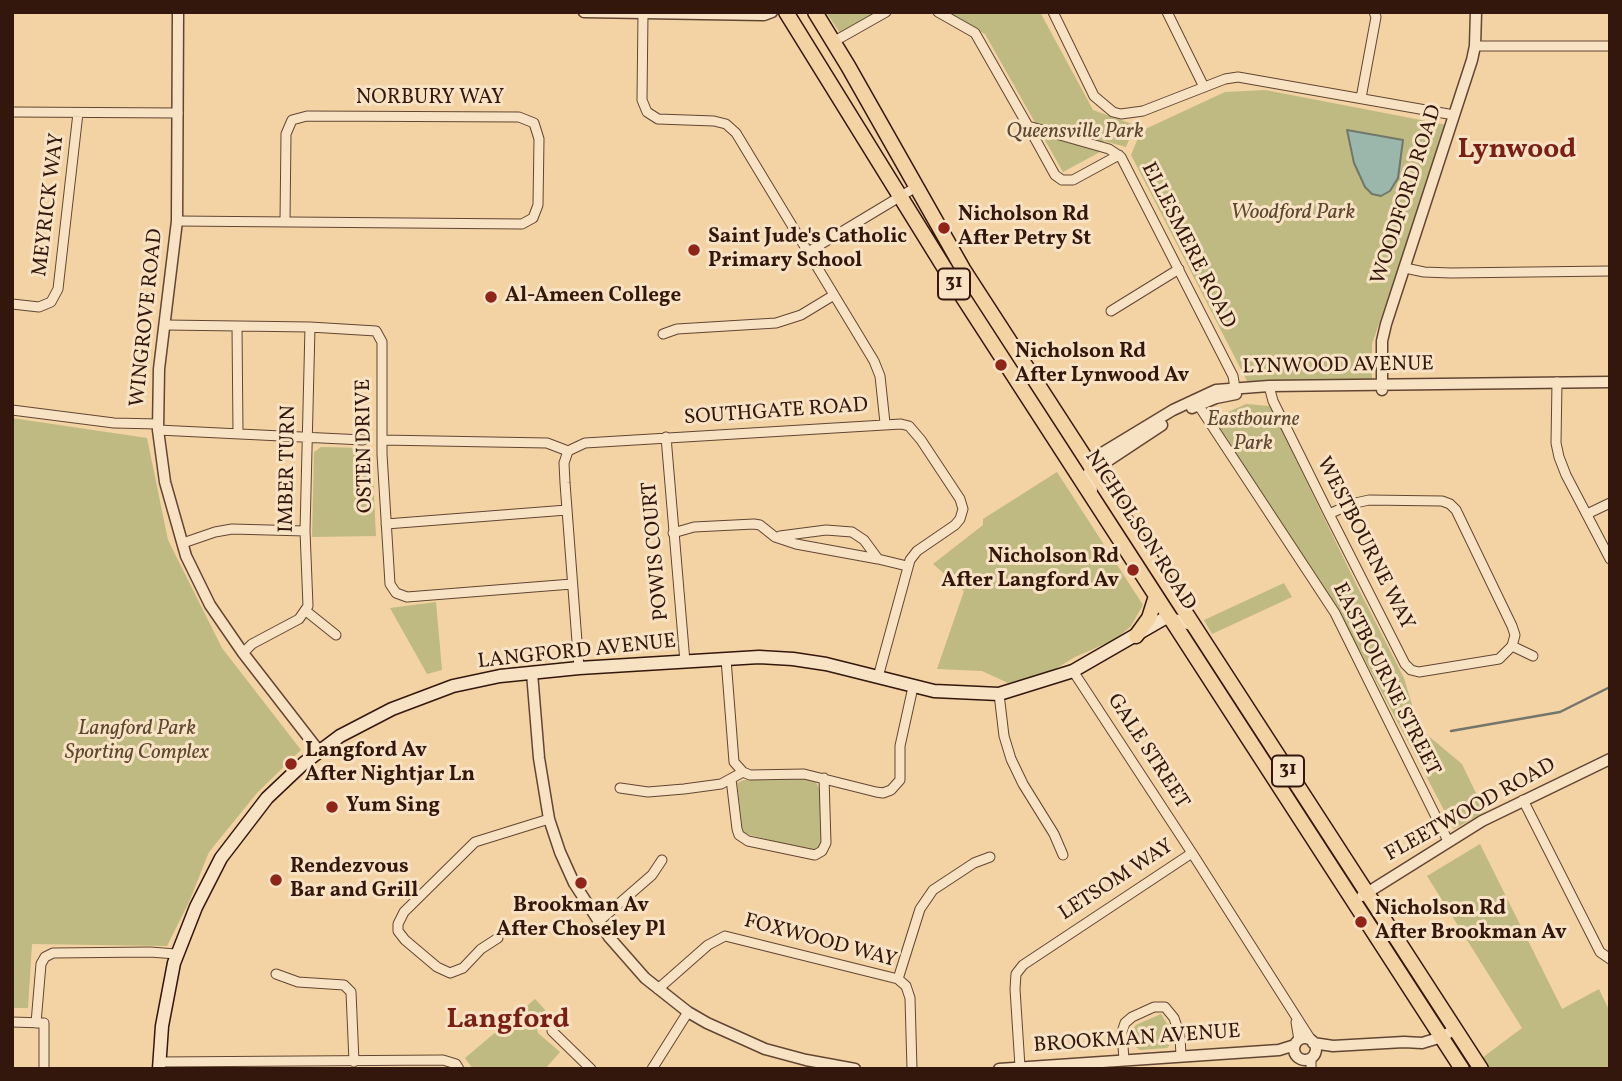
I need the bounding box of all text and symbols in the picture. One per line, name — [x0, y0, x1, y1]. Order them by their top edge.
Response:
street label: NORBURY WAY — [356, 86, 504, 112]
street label: WOODFORD ROAD — [1367, 102, 1449, 288]
park label: Queensville Park — [1006, 120, 1144, 146]
street label: MEYRICK WAY — [29, 132, 71, 278]
district label: Lynwood — [1458, 135, 1576, 169]
street label: ELLESMERE ROAD — [1134, 159, 1240, 333]
park label: Woodford Park — [1231, 201, 1355, 227]
place label: Nicholson Rd After Petry St — [958, 203, 1091, 253]
marker: Nicholson Rd After Petry St — [936, 220, 952, 236]
place label: Saint Jude's Catholic Primary School — [708, 225, 907, 275]
street label: WINGROVE ROAD — [126, 227, 170, 409]
marker: Saint Jude's Catholic Primary School — [686, 242, 702, 258]
road number: 31 — [938, 268, 970, 300]
place label: Al-Ameen College — [505, 284, 681, 310]
marker: Al-Ameen College — [483, 289, 499, 305]
place label: Nicholson Rd After Lynwood Av — [1015, 340, 1189, 390]
street label: LYNWOOD AVENUE — [1242, 353, 1434, 381]
marker: Nicholson Rd After Lynwood Av — [993, 357, 1009, 373]
street label: OSTEN DRIVE — [352, 379, 380, 513]
street label: SOUTHGATE ROAD — [683, 394, 869, 432]
street label: IMBER TURN — [275, 405, 303, 533]
park label: Eastbourne Park — [1207, 408, 1299, 458]
street label: NICHOLSON ROAD — [1078, 446, 1200, 616]
street label: WESTBOURNE WAY — [1309, 453, 1419, 635]
street label: POWIS COURT — [638, 480, 676, 622]
place label: Nicholson Rd After Langford Av — [941, 545, 1119, 595]
marker: Nicholson Rd After Langford Av — [1125, 562, 1141, 578]
street label: EASTBOURNE STREET — [1325, 579, 1445, 781]
street label: LANGFORD AVENUE — [476, 630, 678, 676]
street label: GALE STREET — [1100, 690, 1194, 814]
park label: Langford Park Sporting Complex — [65, 717, 209, 767]
place label: Langford Av After Nightjar Ln — [305, 739, 475, 789]
street label: FLEETWOOD ROAD — [1381, 754, 1561, 868]
marker: Langford Av After Nightjar Ln — [283, 756, 299, 772]
road number: 31 — [1272, 756, 1304, 786]
place label: Yum Sing — [346, 794, 440, 820]
marker: Yum Sing — [324, 799, 340, 815]
street label: LETSOM WAY — [1055, 835, 1179, 927]
place label: Rendezvous Bar and Grill — [290, 855, 418, 905]
marker: Rendezvous Bar and Grill — [268, 872, 284, 888]
marker: Brookman Av After Choseley Pl — [573, 875, 589, 891]
place label: Brookman Av After Choseley Pl — [496, 894, 666, 944]
place label: Nicholson Rd After Brookman Av — [1375, 897, 1567, 947]
street label: FOXWOOD WAY — [741, 910, 899, 974]
marker: Nicholson Rd After Brookman Av — [1353, 914, 1369, 930]
district label: Langford — [446, 1005, 570, 1039]
street label: BROOKMAN AVENUE — [1033, 1020, 1241, 1060]

